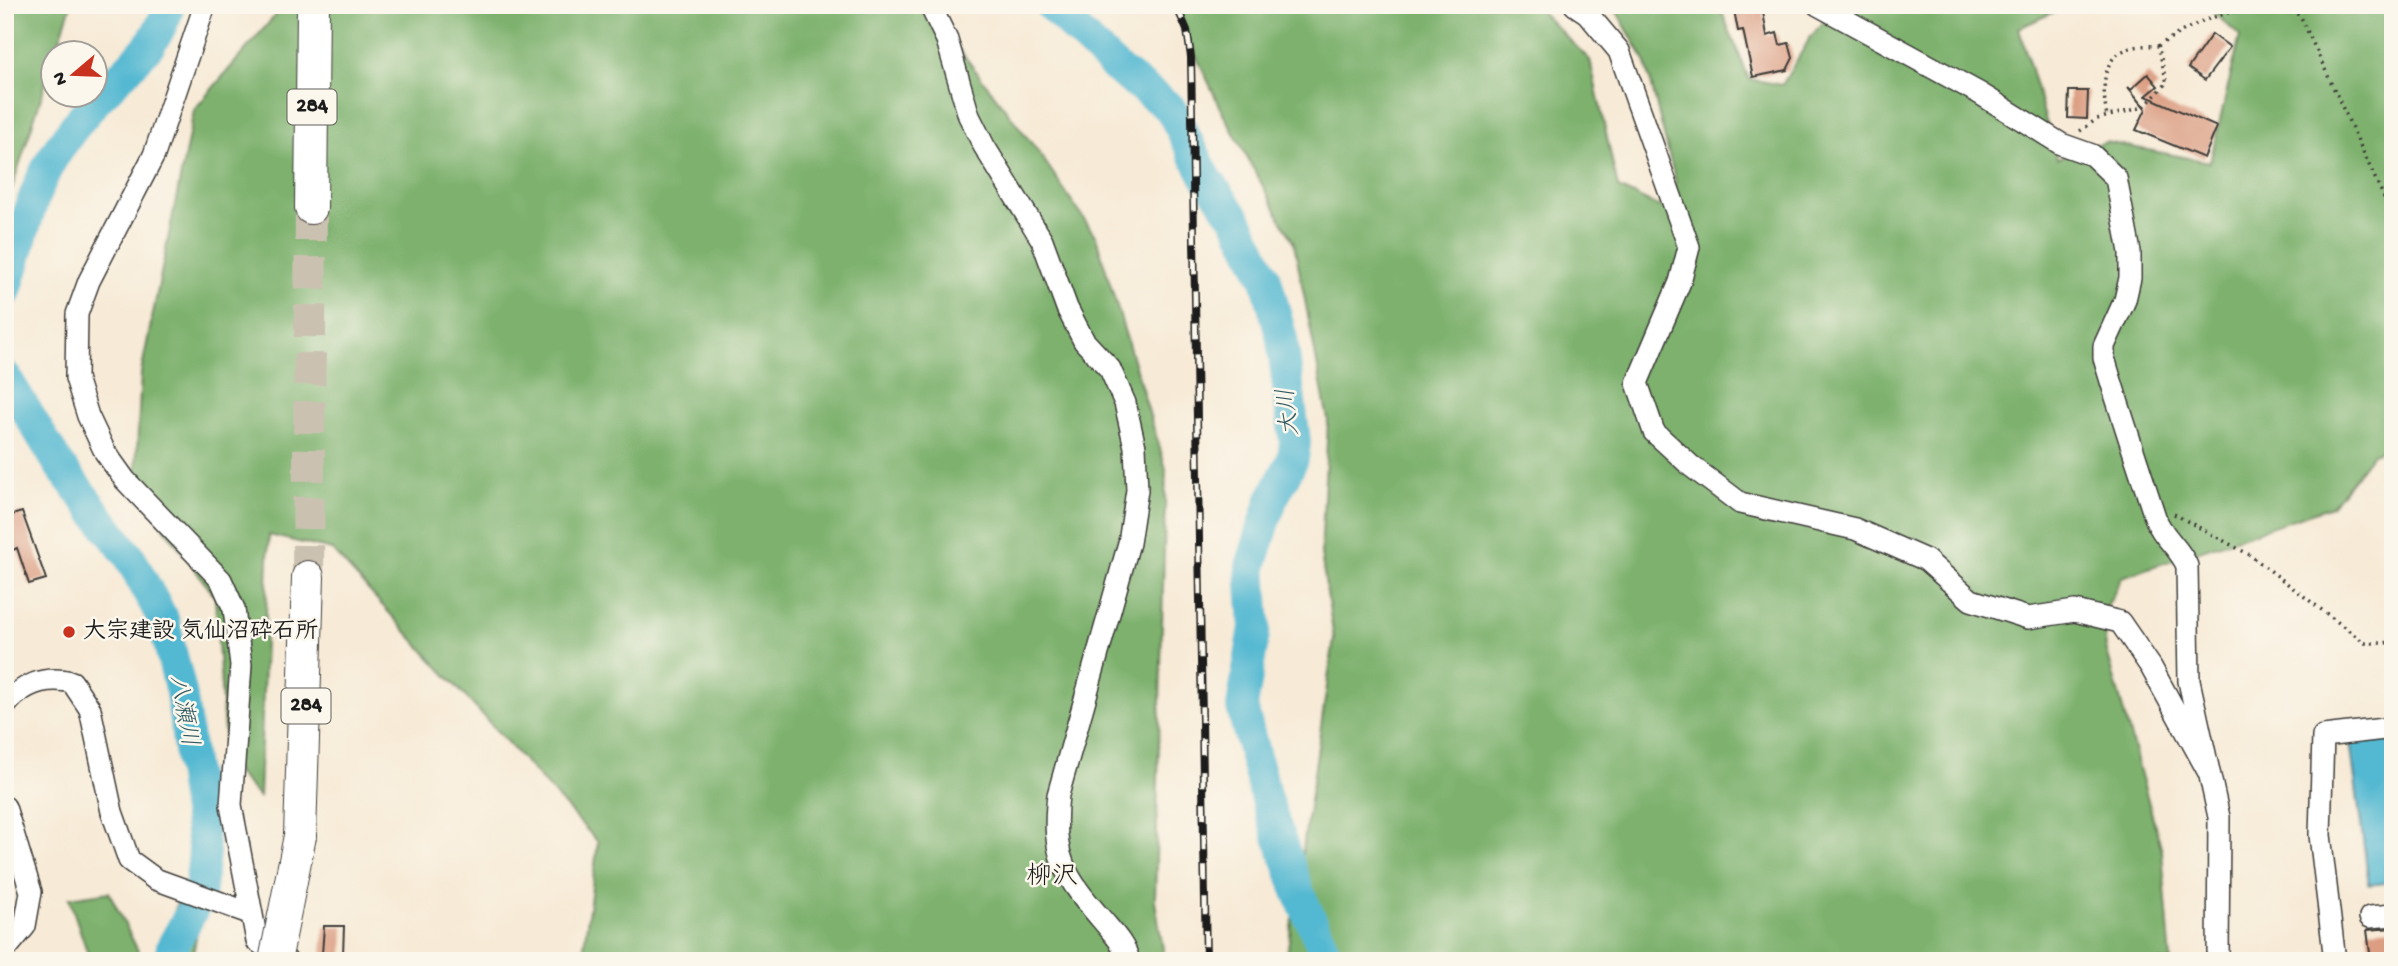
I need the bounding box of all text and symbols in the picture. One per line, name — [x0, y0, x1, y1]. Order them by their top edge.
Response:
north arrow — [38, 38, 108, 108]
text: N — [48, 69, 74, 88]
road number: 284 — [288, 90, 336, 124]
water label: 大川 — [1273, 387, 1307, 437]
place label: 大宗建設 気仙沼砕石所 — [83, 618, 318, 646]
marker: 大宗建設 気仙沼砕石所 — [61, 624, 77, 640]
water label: 八瀬川 — [161, 673, 203, 749]
road number: 284 — [282, 688, 330, 724]
district label: 柳沢 — [1026, 862, 1078, 894]

